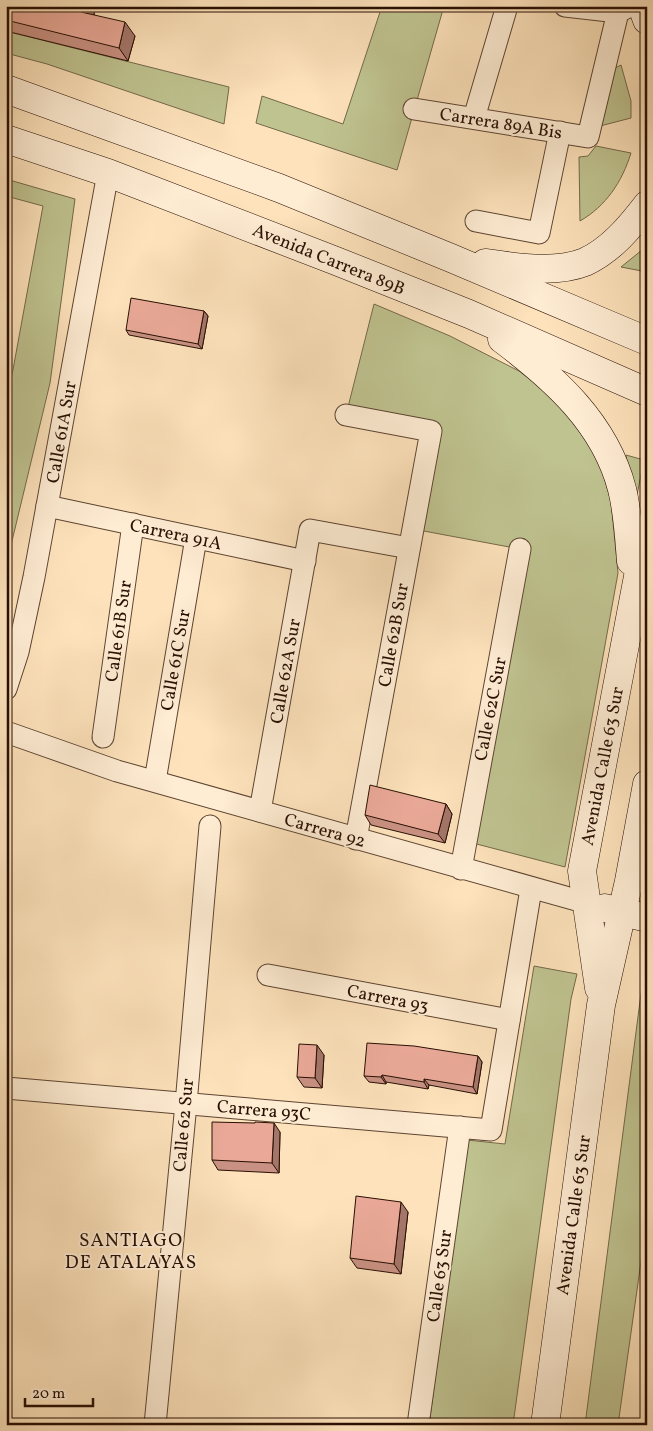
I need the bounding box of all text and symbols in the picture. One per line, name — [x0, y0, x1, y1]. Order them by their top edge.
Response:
street label: Carrera 89A Bis — [438, 102, 564, 146]
street label: Avenida Carrera 89B — [248, 218, 408, 302]
street label: Calle 61A Sur — [41, 379, 84, 485]
street label: Carrera 91A — [127, 514, 224, 557]
street label: Calle 61B Sur — [100, 578, 139, 684]
street label: Calle 62B Sur — [373, 581, 416, 689]
street label: Calle 61C Sur — [155, 607, 198, 713]
street label: Calle 62A Sur — [265, 616, 308, 726]
street label: Calle 62C Sur — [469, 655, 514, 763]
street label: Avenida Calle 63 Sur — [576, 684, 631, 848]
street label: Carrera 92 — [281, 808, 368, 855]
street label: Carrera 93 — [345, 979, 431, 1020]
street label: Calle 62 Sur — [168, 1077, 201, 1173]
street label: Carrera 93C — [216, 1095, 312, 1128]
street label: Avenida Calle 63 Sur — [551, 1133, 598, 1297]
district label: SANTIAGO DE ATALAYAS — [65, 1228, 197, 1276]
street label: Calle 63 Sur — [422, 1228, 459, 1324]
scale bar — [25, 1376, 92, 1408]
text: 20 m — [32, 1384, 65, 1405]

